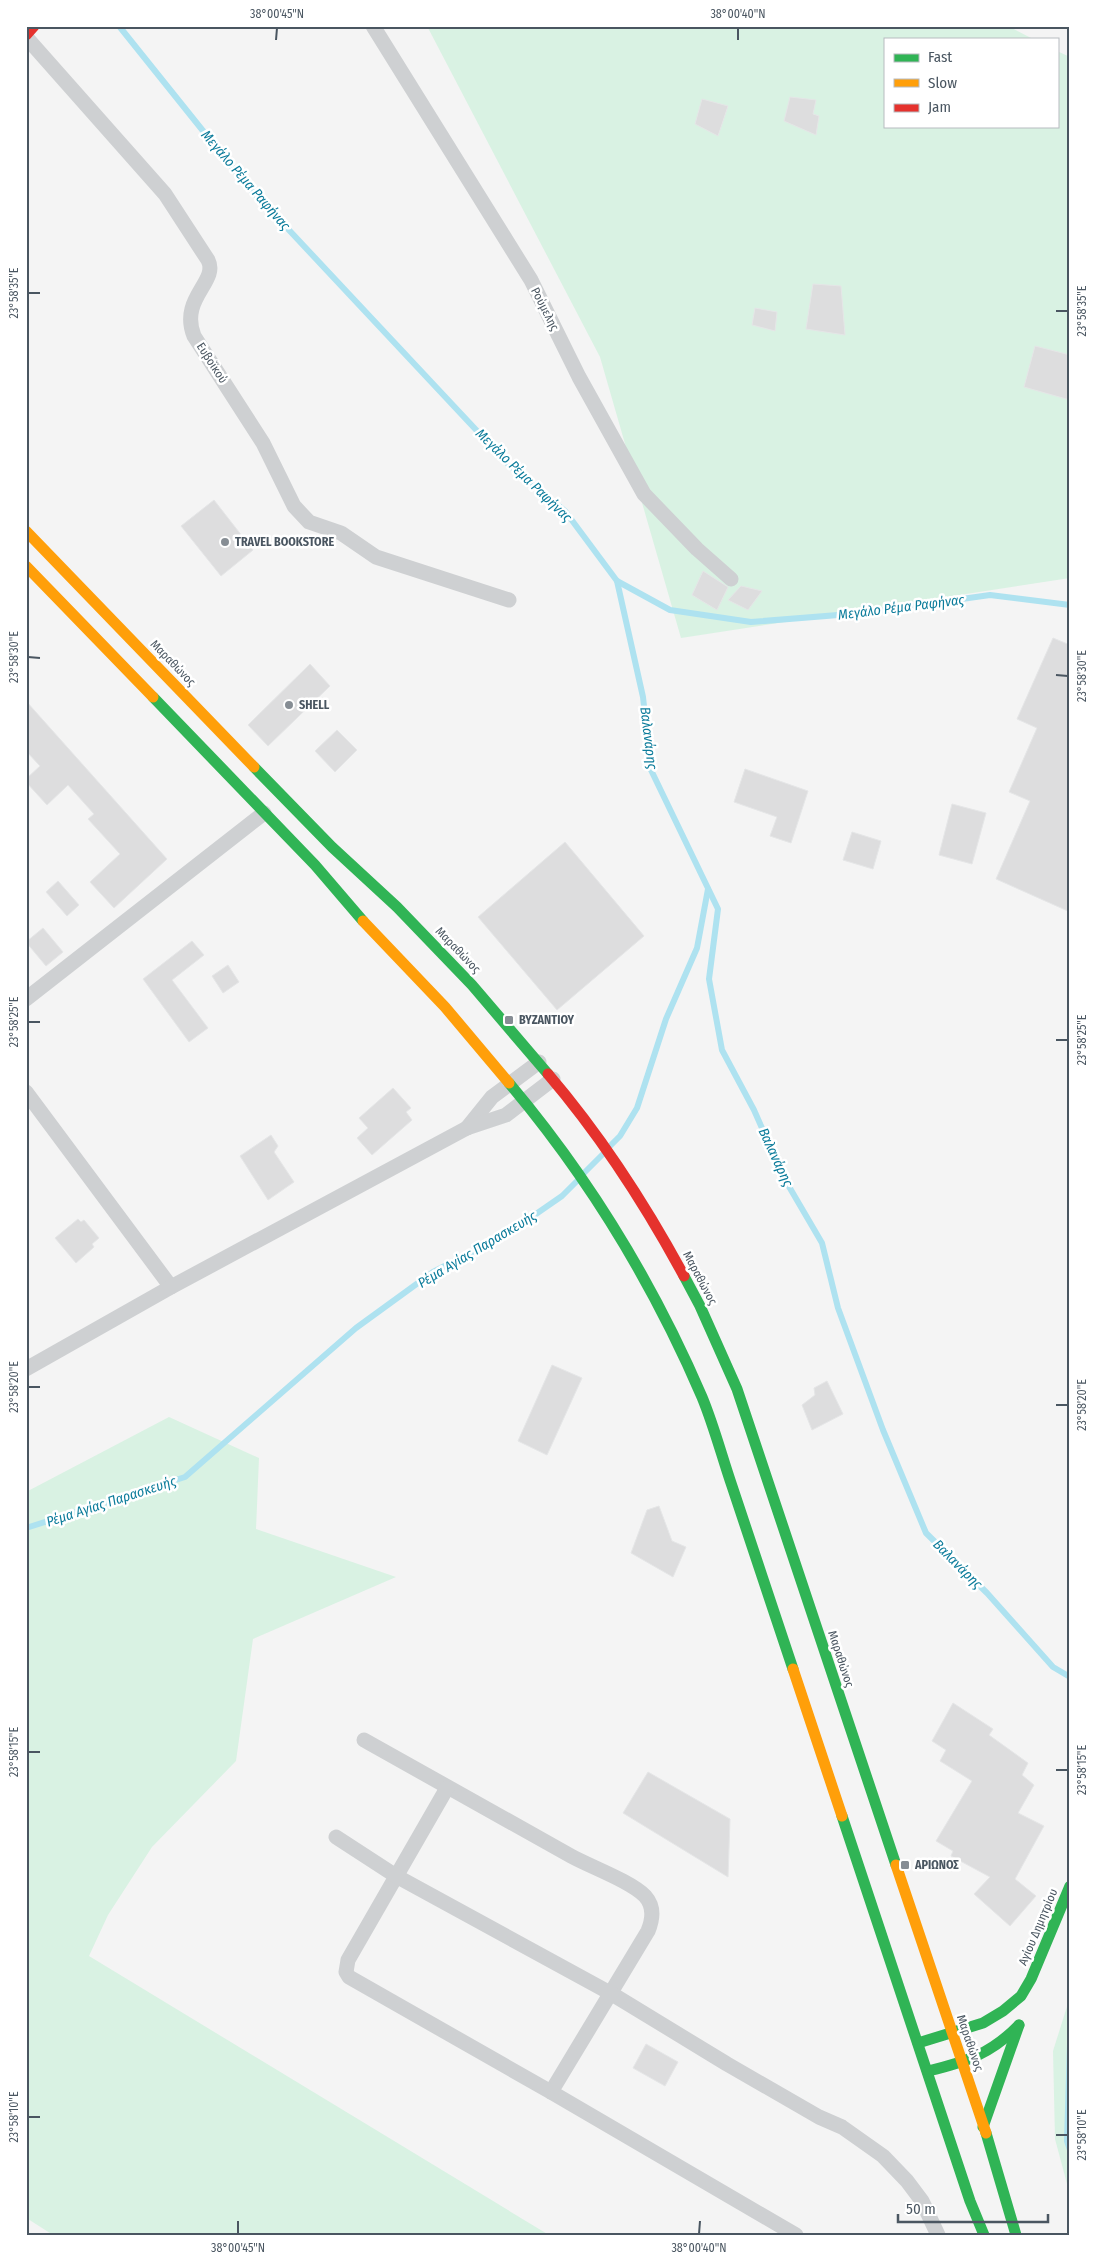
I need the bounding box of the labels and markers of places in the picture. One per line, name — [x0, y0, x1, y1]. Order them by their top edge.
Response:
place label: TRAVEL BOOKSTORE — [235, 535, 334, 549]
marker: TRAVEL BOOKSTORE — [219, 536, 231, 548]
place label: SHELL — [299, 698, 330, 712]
marker: SHELL — [283, 699, 295, 711]
place label: ΒΥΖΑΝΤΙΟΥ — [519, 1013, 575, 1027]
marker: ΒΥΖΑΝΤΙΟΥ — [503, 1014, 515, 1026]
place label: ΑΡΙΩΝΟΣ — [914, 1858, 959, 1872]
marker: ΑΡΙΩΝΟΣ — [899, 1859, 911, 1871]

